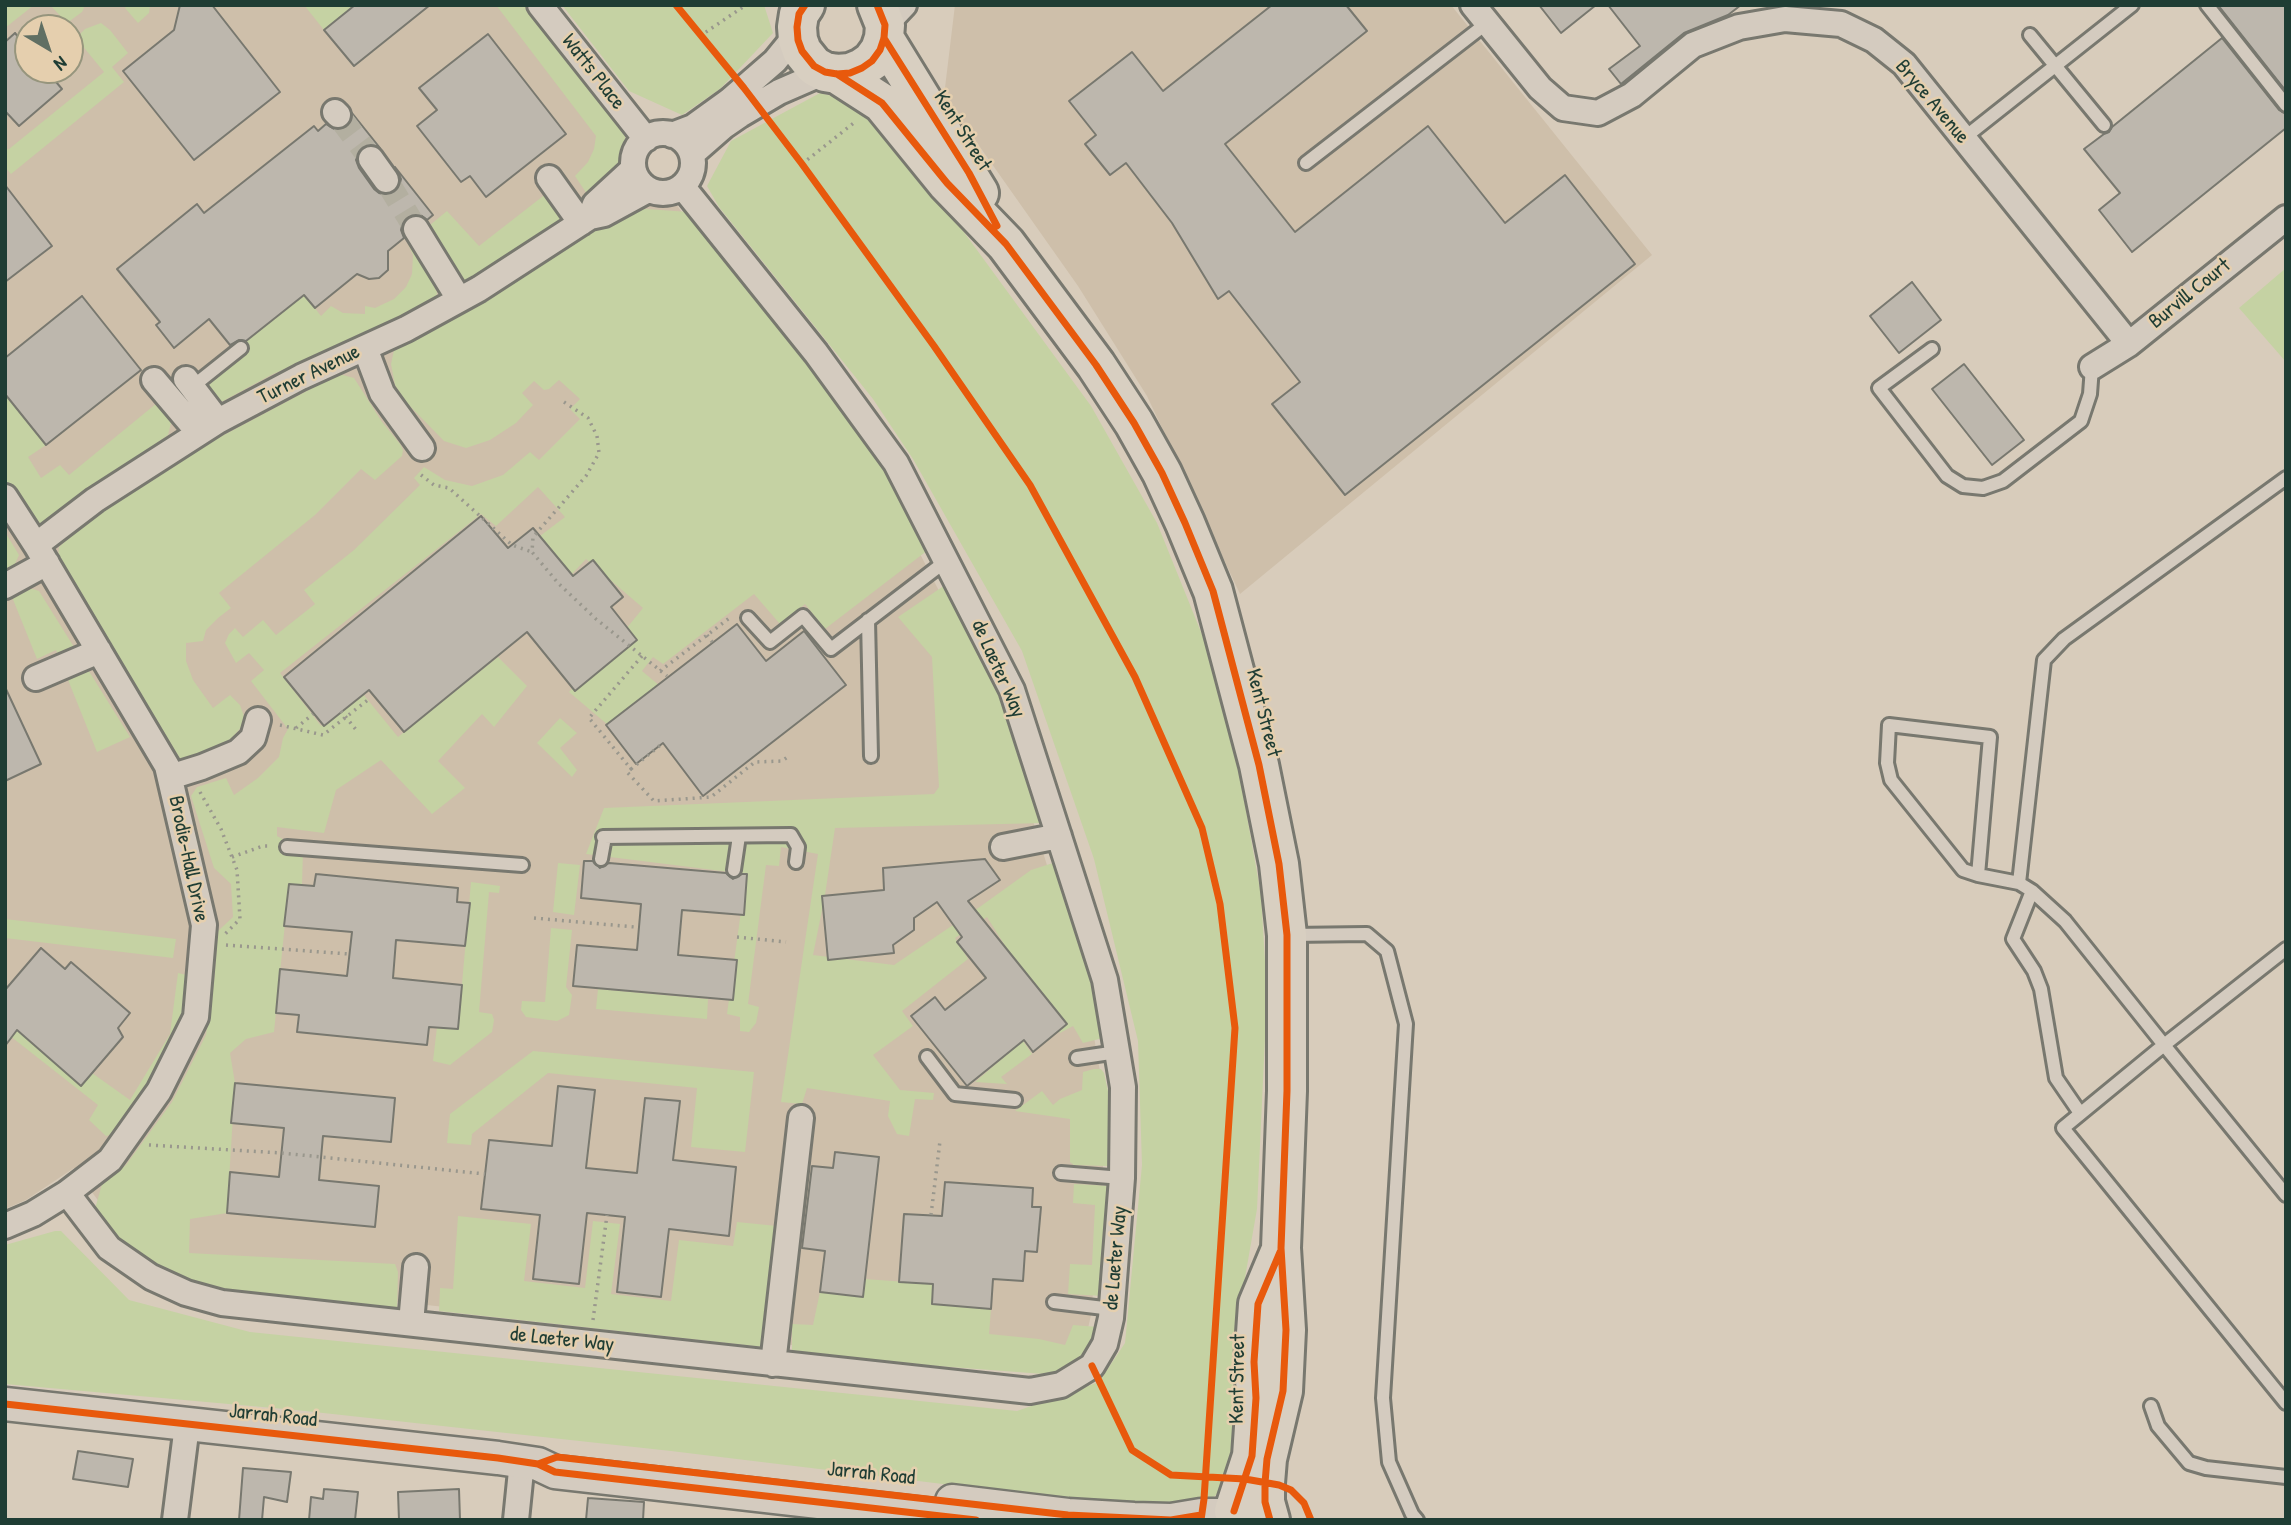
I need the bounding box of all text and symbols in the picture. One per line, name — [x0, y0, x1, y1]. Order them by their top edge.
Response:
north arrow — [14, 14, 84, 84]
street label: Watts Place — [556, 29, 630, 115]
text: N — [49, 50, 73, 77]
street label: Bryce Avenue — [1889, 55, 1975, 149]
street label: Kent Street — [928, 86, 996, 176]
street label: Burvill Court — [2144, 253, 2236, 335]
street label: Turner Avenue — [254, 339, 364, 411]
street label: de Laeter Way — [965, 616, 1031, 722]
street label: Kent Street — [1240, 666, 1286, 760]
street label: Brodie-Hall Drive — [162, 794, 214, 924]
street label: de Laeter Way — [1099, 1205, 1133, 1311]
street label: de Laeter Way — [509, 1322, 615, 1358]
street label: Kent Street — [1225, 1334, 1251, 1424]
street label: Jarrah Road — [228, 1399, 318, 1433]
street label: Jarrah Road — [826, 1457, 916, 1491]

